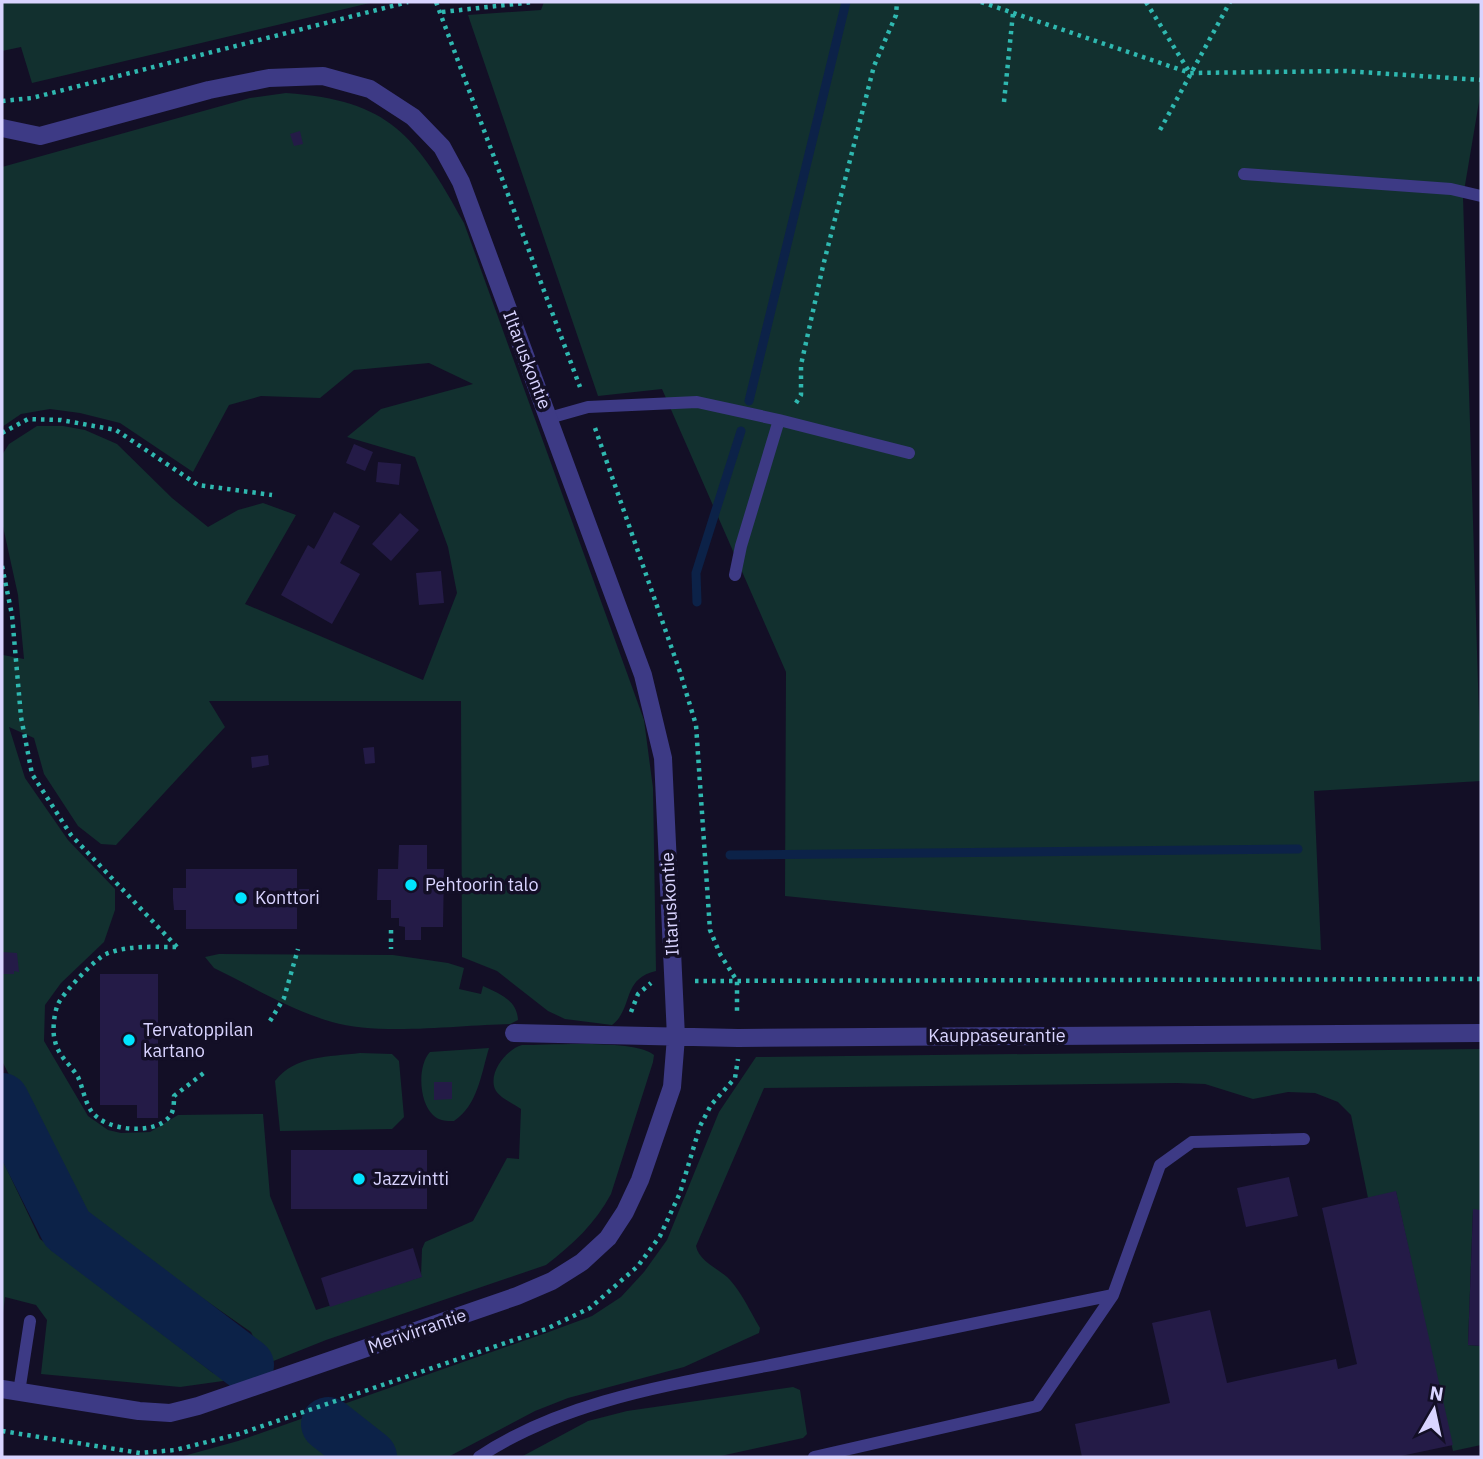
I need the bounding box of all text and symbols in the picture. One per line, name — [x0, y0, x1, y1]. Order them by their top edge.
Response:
street label: Iltaruskontie — [498, 307, 557, 412]
street label: Iltaruskontie — [655, 852, 684, 956]
place label: Pehtoorin talo — [425, 873, 539, 896]
marker: Pehtoorin talo — [403, 877, 419, 893]
place label: Konttori — [255, 886, 320, 909]
marker: Konttori — [233, 890, 249, 906]
place label: Tervatoppilan kartano — [143, 1018, 254, 1062]
street label: Kauppaseurantie — [928, 1024, 1066, 1047]
marker: Tervatoppilan kartano — [121, 1032, 137, 1048]
place label: Jazzvintti — [373, 1167, 449, 1190]
marker: Jazzvintti — [351, 1171, 367, 1187]
street label: Merivirrantie — [365, 1303, 469, 1358]
north arrow — [1399, 1375, 1469, 1445]
text: N — [1428, 1380, 1445, 1406]

